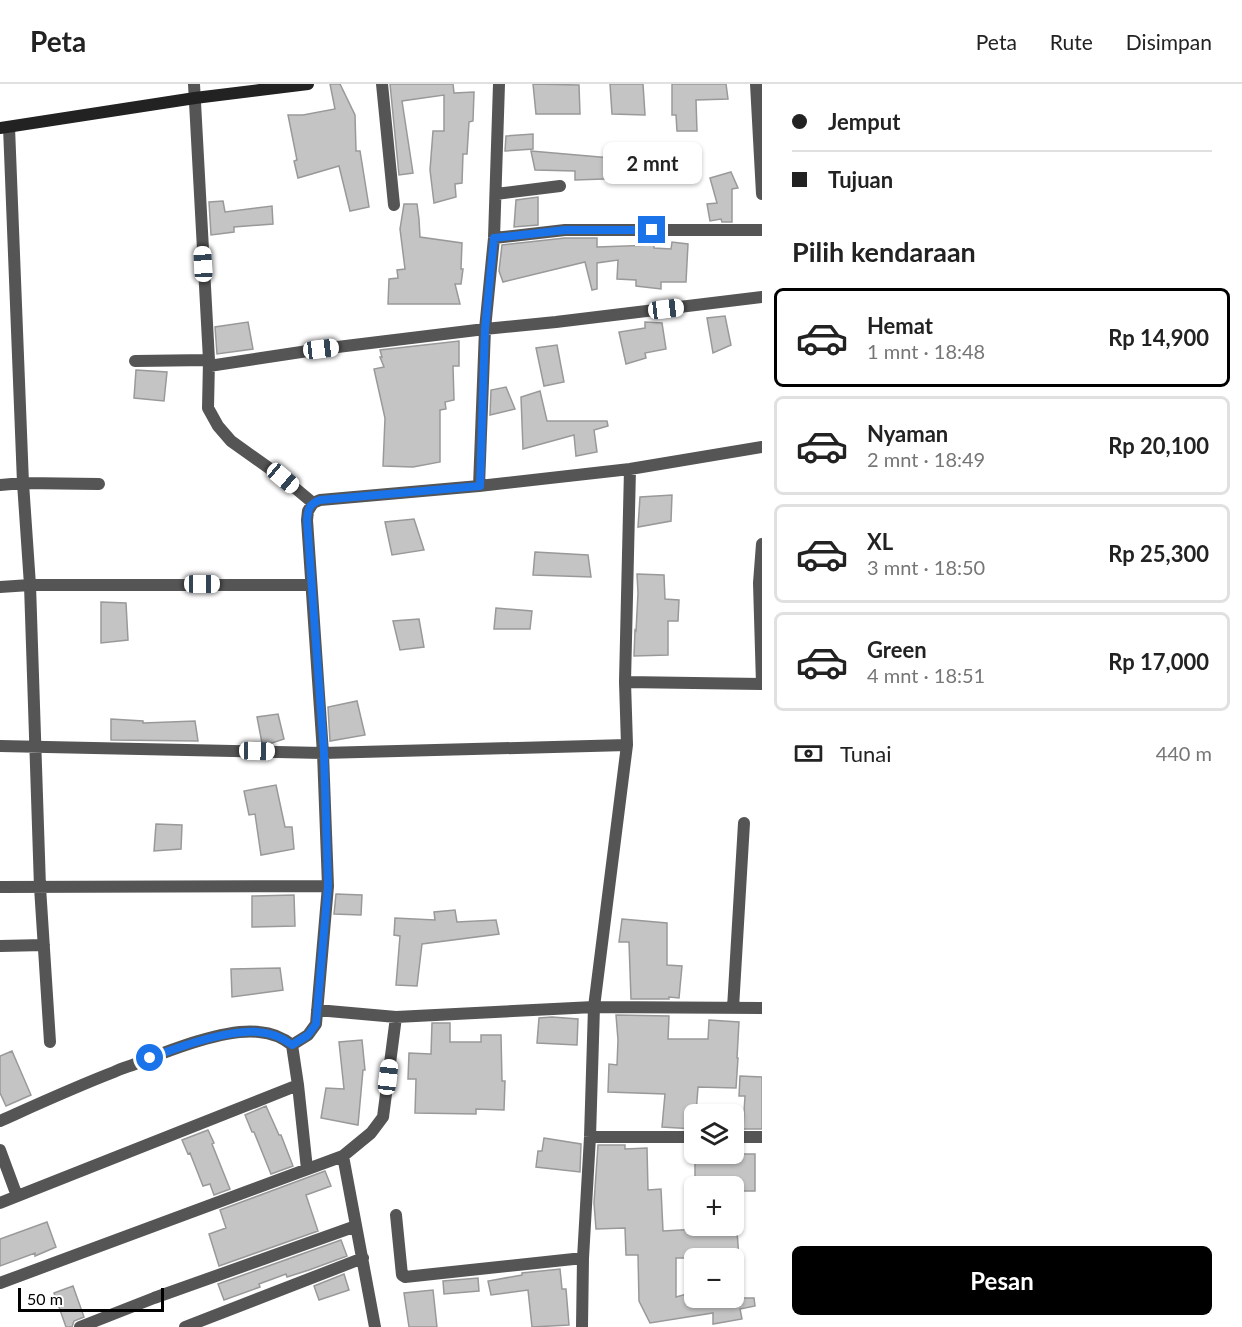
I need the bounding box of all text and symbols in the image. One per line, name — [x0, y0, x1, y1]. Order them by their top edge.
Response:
text: Peta — [30, 24, 86, 58]
text: Peta — [976, 29, 1017, 54]
text: Rute — [1050, 29, 1093, 54]
text: Disimpan — [1126, 29, 1212, 54]
text: Jemput — [828, 108, 900, 135]
callout: 2 mnt — [602, 143, 702, 185]
text: 2 mnt — [627, 151, 678, 175]
text: Tujuan — [828, 166, 893, 193]
route end — [638, 216, 665, 243]
text: Pilih kendaraan — [792, 235, 976, 268]
car — [193, 246, 213, 282]
car — [647, 298, 685, 320]
icon: car — [795, 311, 849, 365]
text: Hemat — [867, 312, 933, 339]
text: Rp 14,900 — [1108, 324, 1209, 351]
car — [302, 338, 340, 360]
text: 1 mnt · 18:48 — [867, 339, 985, 363]
icon: car — [795, 419, 849, 473]
text: Nyaman — [867, 420, 948, 447]
text: Rp 20,100 — [1108, 432, 1209, 459]
text: 2 mnt · 18:49 — [867, 447, 985, 471]
car — [263, 460, 303, 496]
icon: car — [795, 527, 849, 581]
text: XL — [867, 528, 893, 555]
text: Rp 25,300 — [1108, 540, 1209, 567]
text: 3 mnt · 18:50 — [867, 555, 985, 579]
car — [184, 575, 220, 593]
icon: car — [795, 635, 849, 689]
text: Green — [867, 636, 927, 663]
text: Rp 17,000 — [1108, 648, 1209, 675]
text: 4 mnt · 18:51 — [867, 663, 985, 687]
icon: cash — [792, 737, 825, 770]
text: Tunai — [840, 740, 891, 767]
text: 440 m — [1156, 741, 1212, 765]
car — [239, 742, 275, 760]
route start — [136, 1044, 163, 1071]
car — [377, 1058, 399, 1096]
map controls — [684, 1104, 744, 1308]
button: layers — [684, 1104, 744, 1164]
button: + — [684, 1176, 744, 1236]
button: Pesan — [792, 1246, 1212, 1315]
button: − — [684, 1248, 744, 1308]
scale bar — [18, 1285, 164, 1312]
text: 50 m — [27, 1289, 63, 1308]

